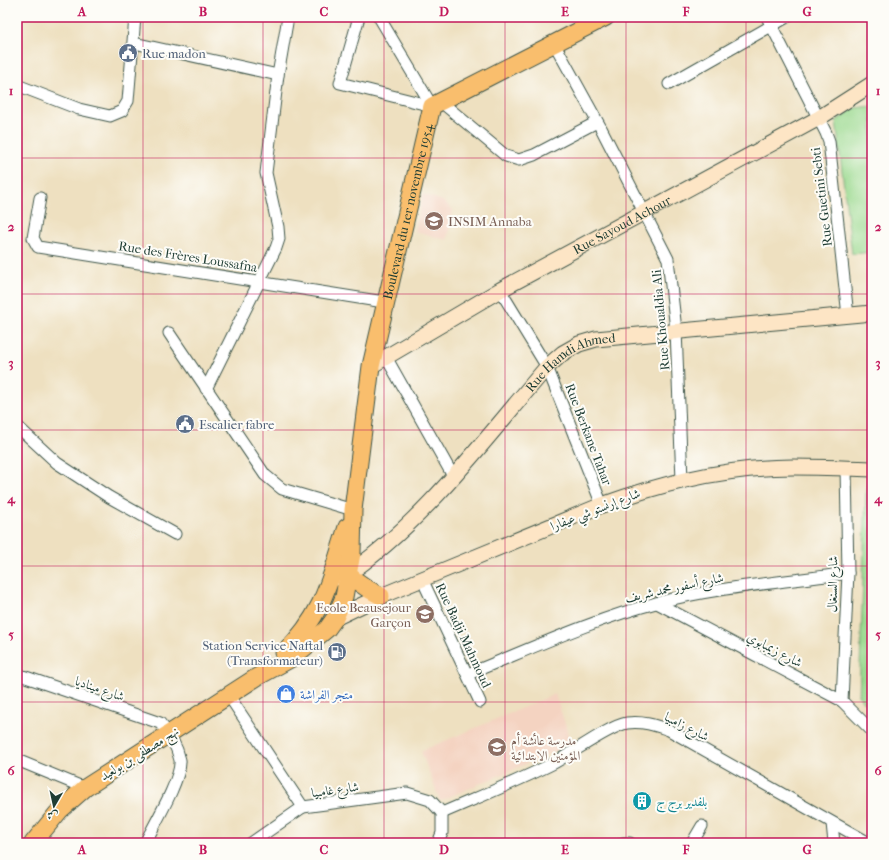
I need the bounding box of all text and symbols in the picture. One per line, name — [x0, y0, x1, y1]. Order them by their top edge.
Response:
text: A — [77, 4, 87, 19]
text: B — [199, 4, 208, 19]
text: C — [320, 4, 329, 19]
text: D — [439, 4, 449, 19]
text: E — [561, 4, 569, 19]
text: F — [682, 4, 690, 19]
text: G — [802, 4, 812, 19]
public building icon: Rue madon — [117, 42, 139, 64]
place label: Rue madon — [142, 46, 206, 61]
text: 1 — [9, 83, 14, 98]
text: 1 — [876, 83, 881, 98]
street label: Boulevard du 1er novembre 1954 — [380, 122, 436, 301]
street label: Rue Guetini Sebti — [808, 146, 835, 247]
street label: Rue Sayoud Achour — [570, 192, 674, 257]
school or university icon: INSIM Annaba — [423, 210, 445, 232]
place label: INSIM Annaba — [448, 214, 533, 229]
text: 2 — [8, 219, 15, 234]
text: 2 — [875, 219, 882, 234]
street label: Rue des Frères Loussafna — [117, 238, 259, 275]
street label: Rue Khoualdia Ali — [649, 269, 672, 371]
street label: Rue Hamdi Ahmed — [522, 330, 617, 395]
text: 3 — [8, 355, 14, 371]
text: 3 — [875, 355, 881, 371]
street label: Rue Berkane Tahar — [562, 381, 615, 488]
public building icon: Escalier fabre — [174, 413, 196, 435]
place label: Escalier fabre — [199, 417, 275, 432]
street label: شارع إرنستو شي عيفارا — [548, 485, 644, 538]
text: 4 — [6, 491, 16, 507]
text: 4 — [873, 491, 883, 507]
street label: شارع السنغال — [825, 556, 844, 613]
street label: شارع أسفور محمد شريف — [623, 569, 726, 609]
street label: Rue Badji Mahmoud — [433, 580, 495, 691]
place label: Ecole Beausejour Garçon — [316, 600, 411, 631]
school or university icon: Ecole Beausejour Garçon — [414, 603, 436, 625]
text: 5 — [8, 627, 14, 642]
text: 5 — [875, 627, 881, 642]
street label: شارع زيمبابوي — [743, 629, 805, 674]
place label: Station Service Naftal (Transformateur) — [202, 638, 323, 668]
fuel station icon: Station Service Naftal (Transformateur) — [326, 641, 348, 663]
street label: شارع ميناديا — [72, 673, 126, 708]
shop icon: متجر الفراشة — [275, 683, 297, 705]
place label: متجر الفراشة — [300, 687, 353, 703]
street label: شارع زامبيا — [660, 709, 711, 748]
street label: نهج مصطفى بن بولعيد — [97, 723, 183, 787]
place label: مدرسة عائشة أم المؤمنين الابتدائية — [511, 732, 581, 764]
school or university icon: مدرسة عائشة أم المؤمنين الابتدائية — [486, 736, 508, 758]
text: 6 — [7, 763, 15, 778]
text: 6 — [874, 763, 882, 778]
street label: شارع غامبيا — [310, 779, 360, 804]
north arrow — [34, 786, 74, 826]
building icon: بلفدير برج ج — [631, 790, 653, 812]
place label: بلفدير برج ج — [656, 794, 707, 813]
text: ش — [46, 808, 59, 823]
text: A — [77, 842, 87, 857]
text: B — [199, 842, 208, 857]
text: C — [320, 842, 329, 857]
text: D — [439, 842, 449, 857]
text: E — [561, 842, 569, 857]
text: F — [682, 842, 690, 857]
text: G — [802, 842, 812, 857]

